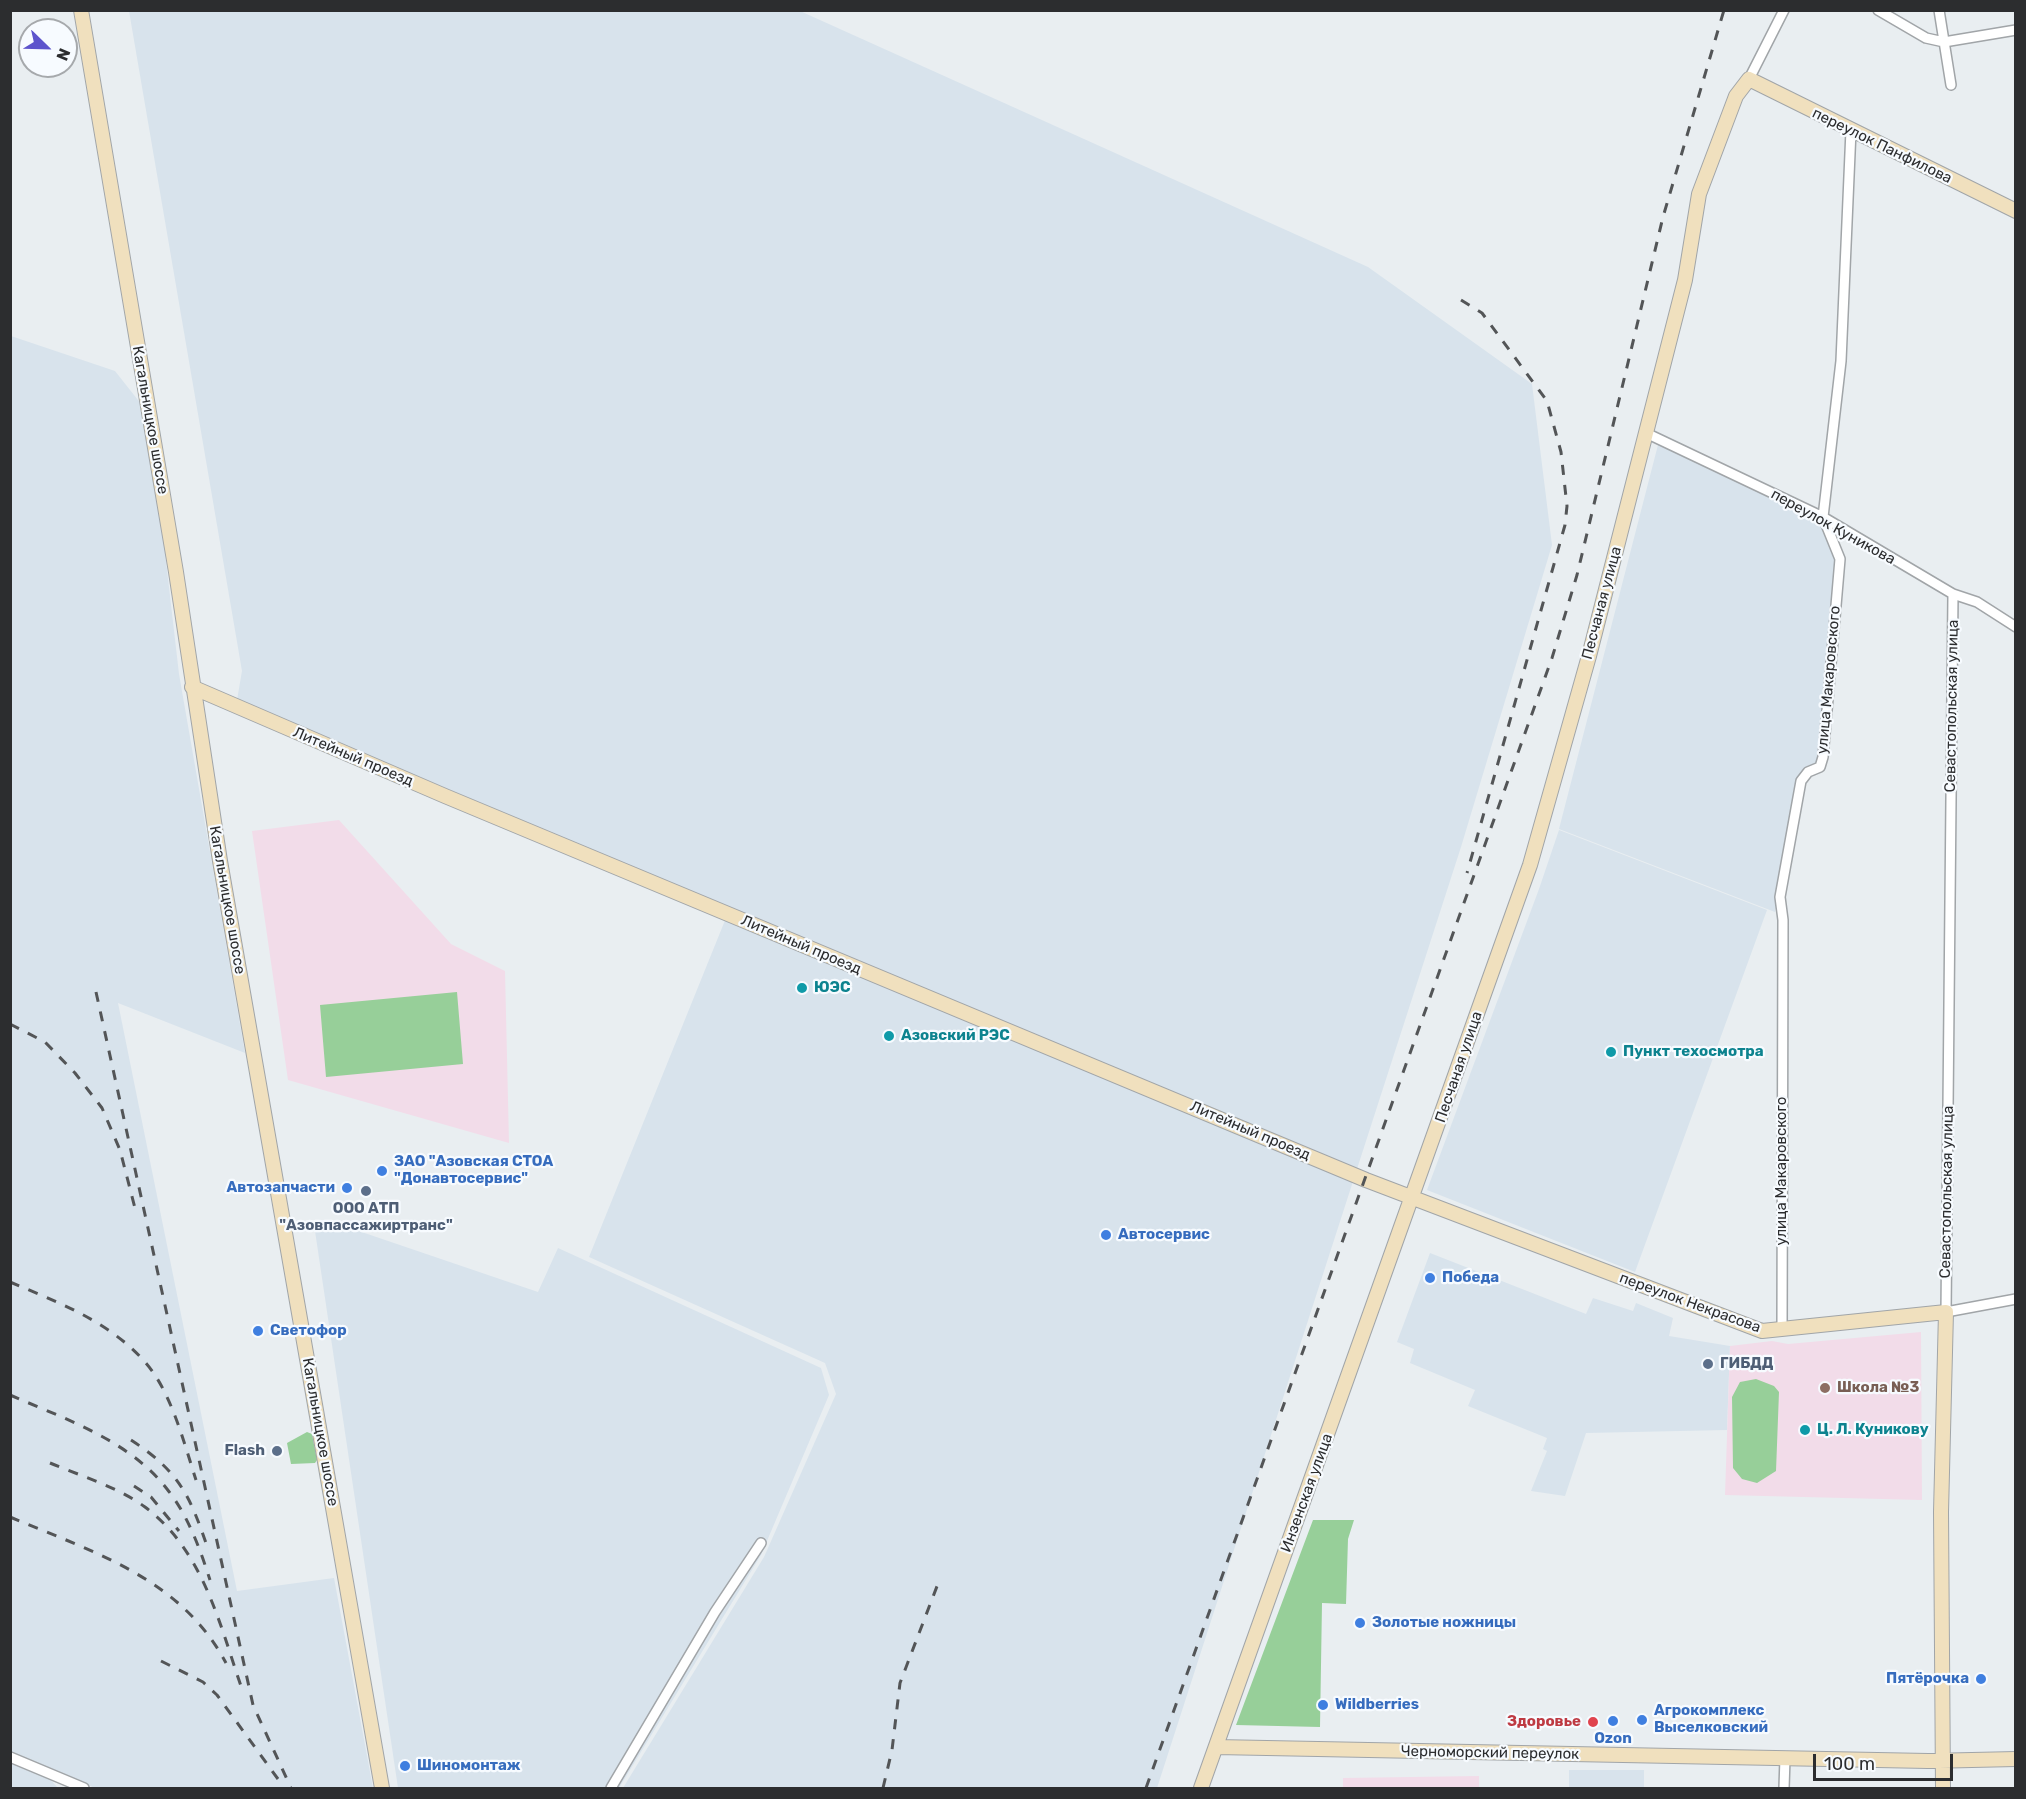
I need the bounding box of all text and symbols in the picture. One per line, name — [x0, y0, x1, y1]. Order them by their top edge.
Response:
north arrow — [18, 18, 78, 78]
text: N — [52, 45, 74, 63]
street label: переулок Панфилова — [1809, 104, 1955, 188]
street label: Кагальницкое шоссе — [128, 345, 172, 495]
street label: переулок Куникова — [1768, 485, 1898, 569]
street label: Песчаная улица — [1578, 544, 1626, 662]
street label: улица Макаровского — [1814, 605, 1844, 755]
street label: Севастопольская улица — [1941, 619, 1963, 793]
street label: Литейный проезд — [290, 724, 416, 790]
street label: Кагальницкое шоссе — [205, 825, 249, 975]
street label: Литейный проезд — [738, 912, 864, 978]
place label: ЮЭС — [814, 979, 850, 997]
marker: ЮЭС — [795, 981, 809, 995]
street label: Песчаная улица — [1432, 1009, 1486, 1125]
place label: Азовский РЭС — [901, 1027, 1010, 1045]
marker: Азовский РЭС — [882, 1029, 896, 1043]
place label: Пункт техосмотра — [1623, 1043, 1764, 1061]
marker: Пункт техосмотра — [1604, 1045, 1618, 1059]
street label: улица Макаровского — [1773, 1097, 1791, 1245]
street label: Литейный проезд — [1187, 1098, 1313, 1164]
street label: Севастопольская улица — [1936, 1105, 1958, 1279]
place label: ЗАО "Азовская СТОА "Донавтосервис" — [394, 1153, 553, 1188]
marker: ЗАО "Азовская СТОА "Донавтосервис" — [375, 1164, 389, 1178]
place label: Автозапчасти — [227, 1179, 335, 1197]
marker: Автозапчасти — [340, 1181, 354, 1195]
marker: ООО АТП "Азовпассажиртранс" — [359, 1184, 373, 1198]
place label: ООО АТП "Азовпассажиртранс" — [279, 1200, 453, 1235]
place label: Автосервис — [1118, 1226, 1210, 1244]
marker: Автосервис — [1099, 1228, 1113, 1242]
place label: Победа — [1442, 1269, 1499, 1287]
street label: переулок Некрасова — [1617, 1269, 1763, 1337]
marker: Победа — [1423, 1271, 1437, 1285]
place label: Светофор — [270, 1322, 347, 1340]
marker: Светофор — [251, 1324, 265, 1338]
place label: ГИБДД — [1720, 1355, 1773, 1373]
street label: Кагальницкое шоссе — [298, 1357, 342, 1507]
marker: ГИБДД — [1701, 1357, 1715, 1371]
place label: Школа №3 — [1837, 1379, 1919, 1397]
marker: Школа №3 — [1818, 1381, 1832, 1395]
place label: Ц. Л. Куникову — [1817, 1421, 1929, 1439]
marker: Ц. Л. Куникову — [1798, 1423, 1812, 1437]
street label: Инзенская улица — [1277, 1431, 1337, 1555]
place label: Flash — [225, 1442, 265, 1460]
marker: Flash — [270, 1444, 284, 1458]
place label: Золотые ножницы — [1372, 1614, 1516, 1632]
marker: Золотые ножницы — [1353, 1616, 1367, 1630]
place label: Пятёрочка — [1886, 1670, 1969, 1688]
marker: Пятёрочка — [1974, 1672, 1988, 1686]
place label: Wildberries — [1335, 1696, 1419, 1714]
marker: Wildberries — [1316, 1698, 1330, 1712]
place label: Агрокомплекс Выселковский — [1654, 1702, 1768, 1737]
place label: Здоровье — [1507, 1713, 1581, 1731]
marker: Агрокомплекс Выселковский — [1635, 1713, 1649, 1727]
marker: Ozon — [1606, 1714, 1620, 1728]
marker: Здоровье — [1586, 1715, 1600, 1729]
place label: Ozon — [1594, 1730, 1632, 1748]
street label: Черноморский переулок — [1401, 1742, 1579, 1764]
scale bar — [1816, 1742, 1956, 1780]
text: 100 m — [1824, 1753, 1875, 1775]
place label: Шиномонтаж — [417, 1757, 520, 1775]
marker: Шиномонтаж — [398, 1759, 412, 1773]

